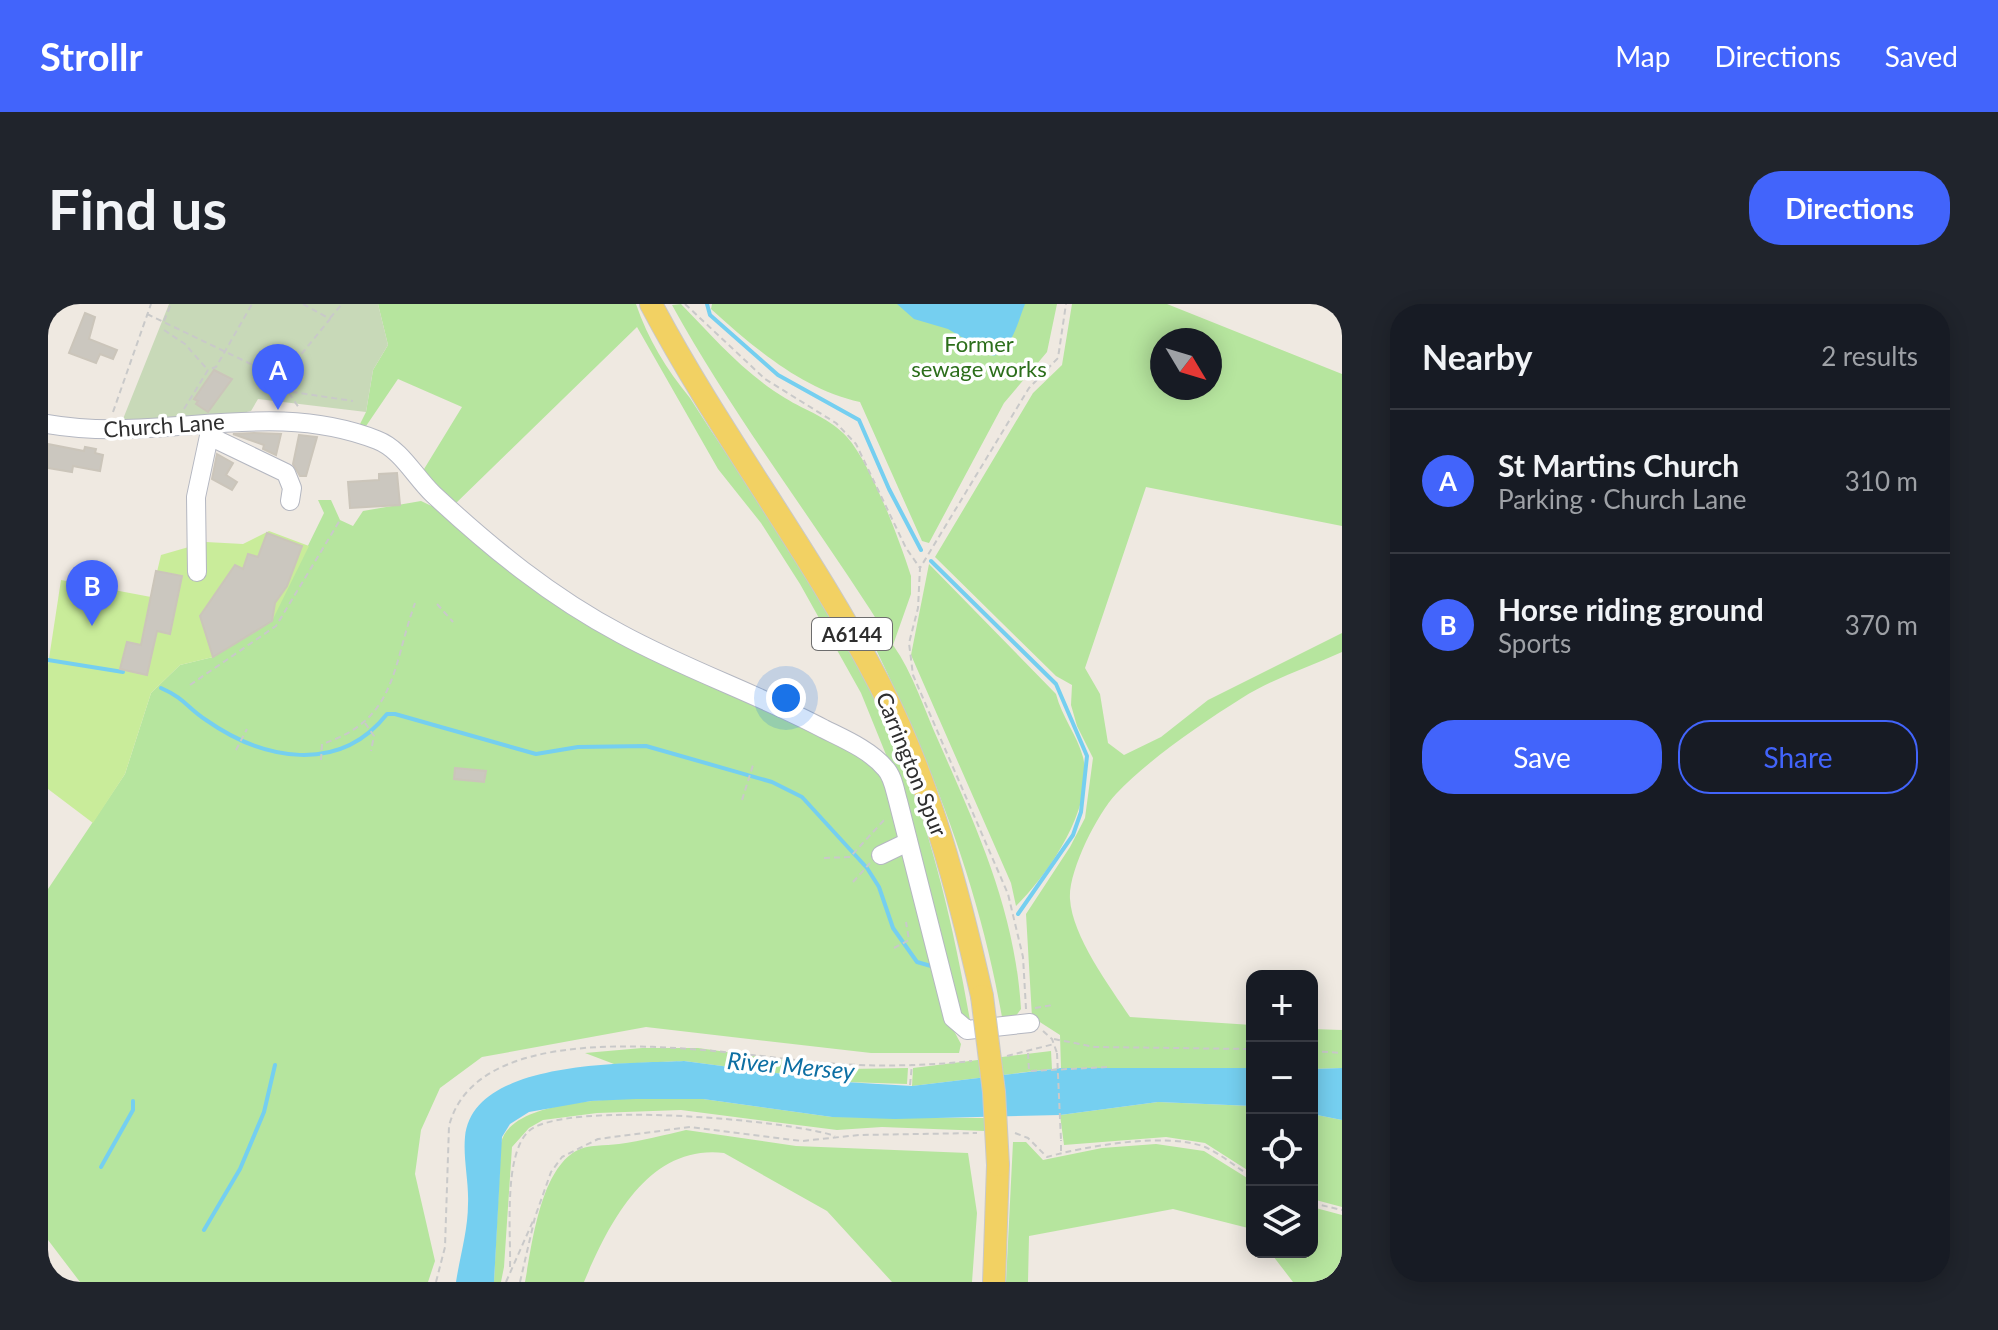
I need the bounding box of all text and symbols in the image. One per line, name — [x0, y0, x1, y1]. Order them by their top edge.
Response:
text: Strollr — [40, 33, 143, 79]
text: Map — [1615, 39, 1670, 73]
text: Directions — [1714, 39, 1841, 73]
text: Saved — [1885, 39, 1958, 73]
button: Directions — [1749, 171, 1950, 245]
text: Find us — [48, 175, 227, 242]
north arrow — [1150, 328, 1222, 400]
park label: Former sewage works — [911, 330, 1047, 382]
text: Nearby — [1422, 336, 1533, 377]
text: 2 results — [1821, 340, 1918, 372]
pin: A — [252, 344, 304, 410]
street label: Church Lane — [103, 407, 225, 443]
text: St Martins Church — [1498, 447, 1739, 483]
text: A — [1439, 465, 1457, 497]
text: 310 m — [1845, 465, 1918, 497]
text: Parking · Church Lane — [1498, 483, 1747, 515]
pin: B — [66, 560, 118, 626]
text: Horse riding ground — [1498, 591, 1764, 627]
text: B — [1439, 609, 1457, 641]
text: 370 m — [1845, 609, 1918, 641]
road number: A6144 — [812, 618, 892, 650]
text: Sports — [1498, 627, 1571, 659]
your location — [766, 678, 806, 718]
street label: Carrington Spur — [871, 688, 953, 840]
button: Save — [1422, 720, 1662, 794]
button: Share — [1678, 720, 1918, 794]
map controls — [1246, 970, 1318, 1258]
button: + — [1246, 970, 1318, 1042]
button: − — [1246, 1042, 1318, 1114]
water label: River Mersey — [726, 1045, 856, 1085]
button: locate — [1246, 1114, 1318, 1186]
button: layers — [1246, 1186, 1318, 1258]

